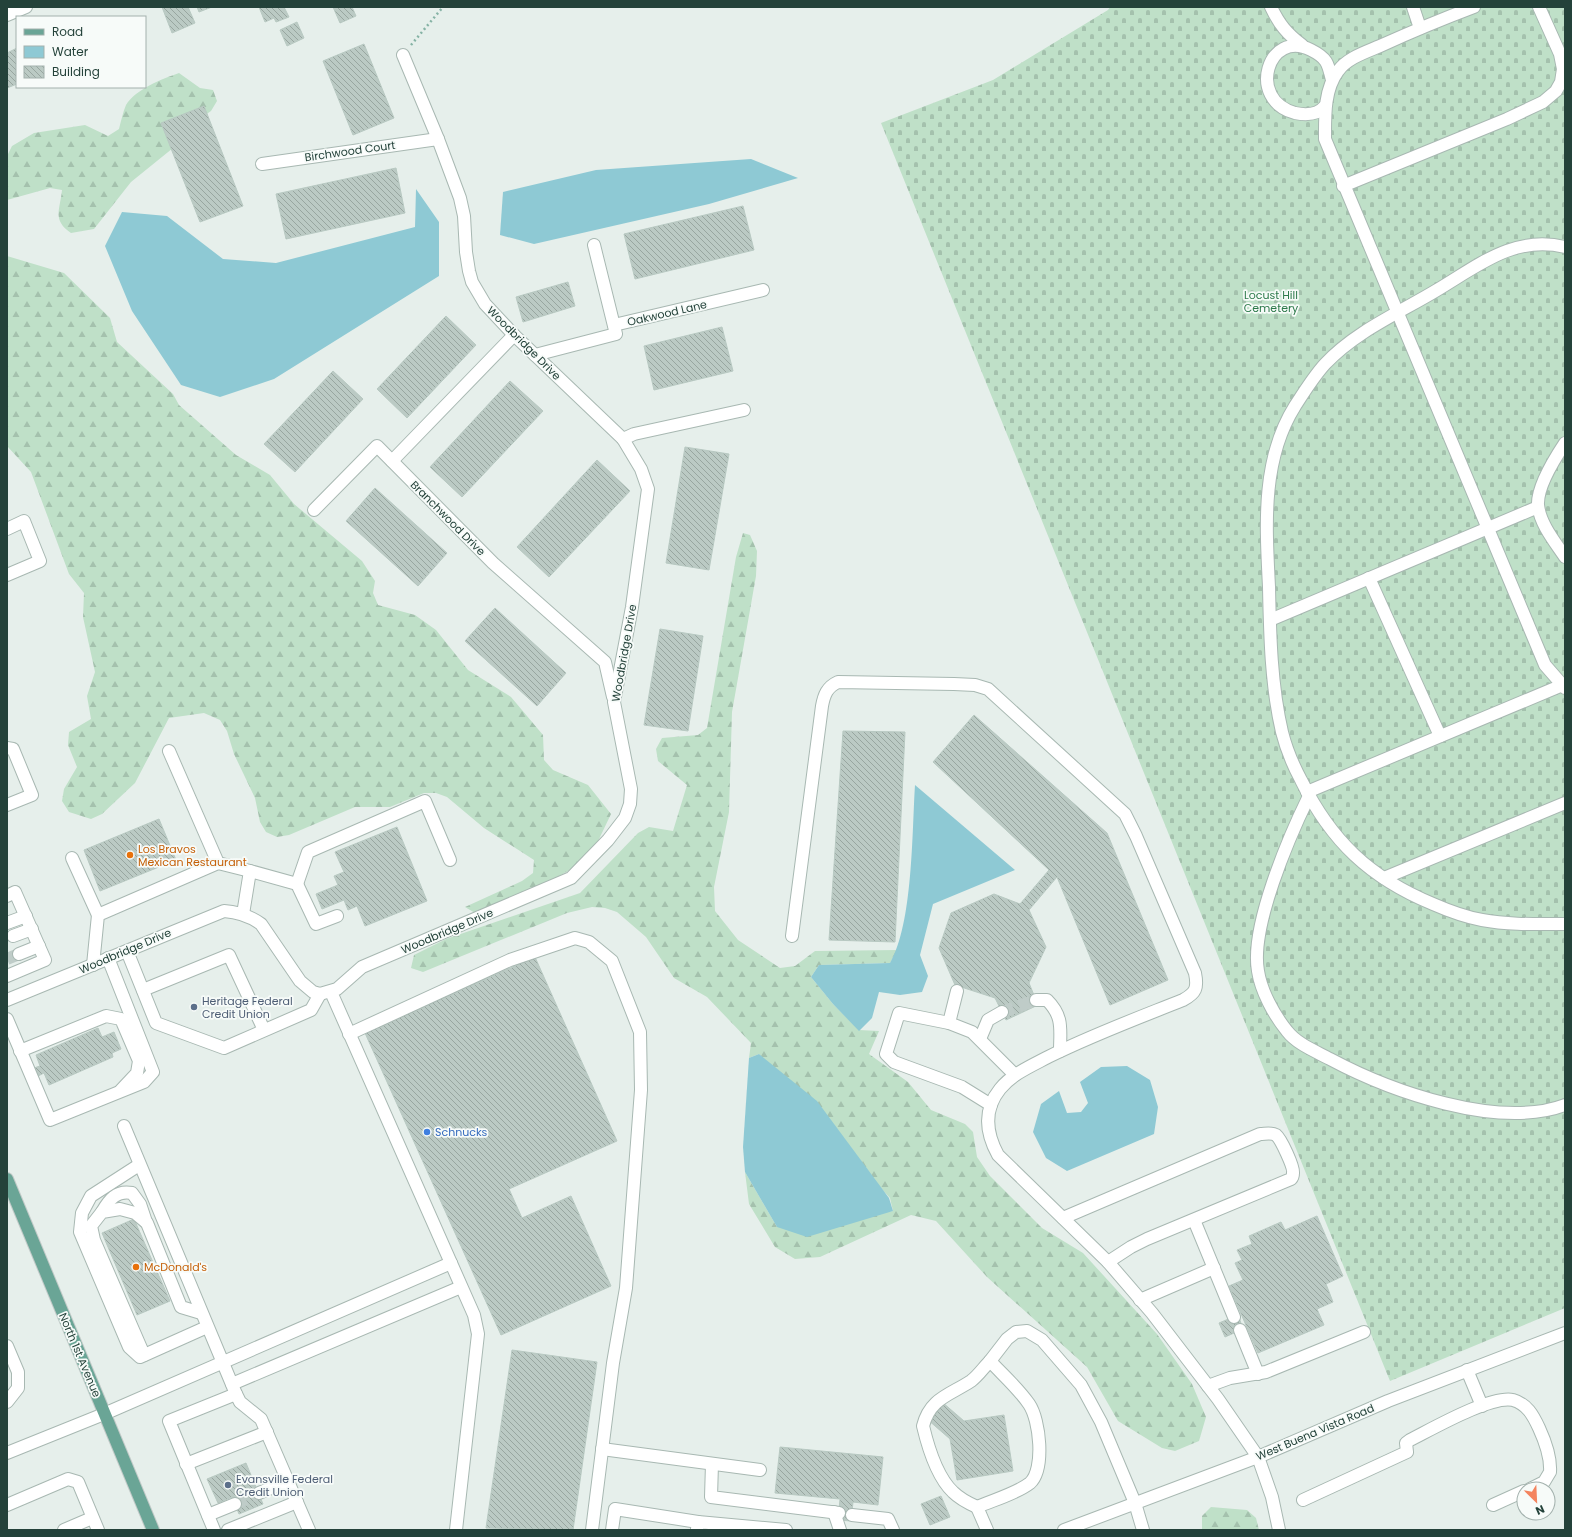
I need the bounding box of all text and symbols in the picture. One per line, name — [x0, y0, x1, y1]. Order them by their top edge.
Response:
legend — [16, 16, 146, 88]
text: Road — [52, 23, 83, 40]
text: Water — [52, 43, 89, 60]
text: Building — [52, 63, 100, 80]
street label: Birchwood Court — [304, 137, 396, 165]
park label: Locust Hill Cemetery — [1244, 287, 1299, 316]
street label: Oakwood Lane — [626, 296, 709, 330]
street label: Woodbridge Drive — [483, 302, 565, 384]
street label: Branchwood Drive — [407, 477, 489, 559]
street label: Woodbridge Drive — [608, 603, 640, 703]
place label: Los Bravos Mexican Restaurant — [138, 841, 247, 870]
marker: Los Bravos Mexican Restaurant — [125, 850, 135, 860]
street label: Woodbridge Drive — [398, 904, 496, 958]
street label: Woodbridge Drive — [76, 924, 174, 978]
place label: Heritage Federal Credit Union — [202, 993, 293, 1022]
marker: Heritage Federal Credit Union — [189, 1002, 199, 1012]
place label: Schnucks — [435, 1124, 488, 1140]
marker: Schnucks — [422, 1127, 432, 1137]
place label: McDonald's — [144, 1259, 207, 1275]
marker: McDonald's — [131, 1262, 141, 1272]
street label: North 1st Avenue — [55, 1310, 105, 1400]
street label: West Buena Vista Road — [1253, 1400, 1377, 1464]
place label: Evansville Federal Credit Union — [236, 1471, 333, 1500]
marker: Evansville Federal Credit Union — [223, 1480, 233, 1490]
north arrow — [1516, 1481, 1556, 1521]
text: N — [1533, 1501, 1547, 1519]

